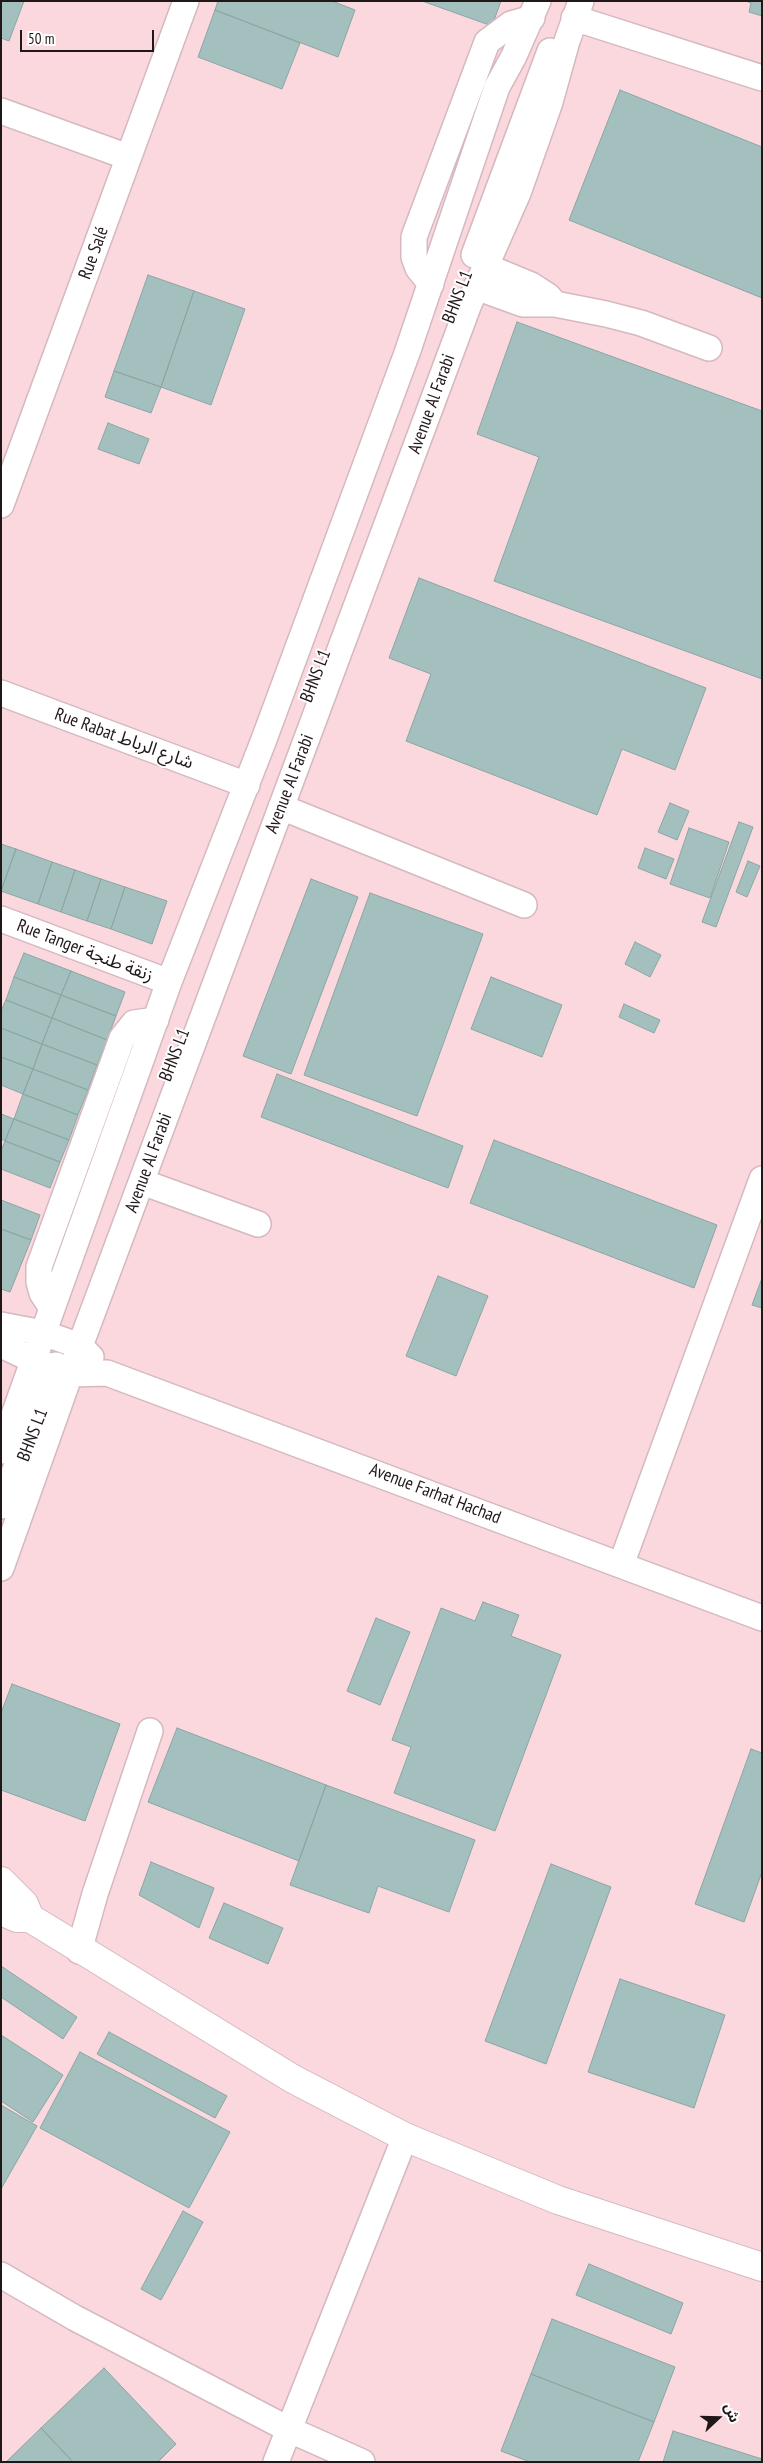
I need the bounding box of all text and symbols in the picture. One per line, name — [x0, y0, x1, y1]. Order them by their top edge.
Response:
scale bar — [22, 20, 156, 52]
text: 50 m — [28, 29, 54, 48]
street label: Rue Salé — [75, 224, 113, 282]
street label: BHNS L1 — [438, 268, 478, 326]
street label: Avenue Al Farabi — [404, 351, 460, 457]
street label: BHNS L1 — [296, 647, 336, 705]
street label: Rue Rabat شارع الرباط — [52, 704, 196, 774]
street label: Avenue Al Farabi — [261, 731, 319, 837]
street label: Rue Tanger زنقة طنجة — [14, 915, 156, 987]
street label: BHNS L1 — [155, 1026, 195, 1084]
street label: Avenue Al Farabi — [121, 1110, 177, 1216]
street label: BHNS L1 — [13, 1406, 53, 1464]
street label: Avenue Farhat Hachad — [366, 1459, 504, 1529]
north arrow — [693, 2393, 743, 2443]
text: ش — [720, 2400, 744, 2425]

